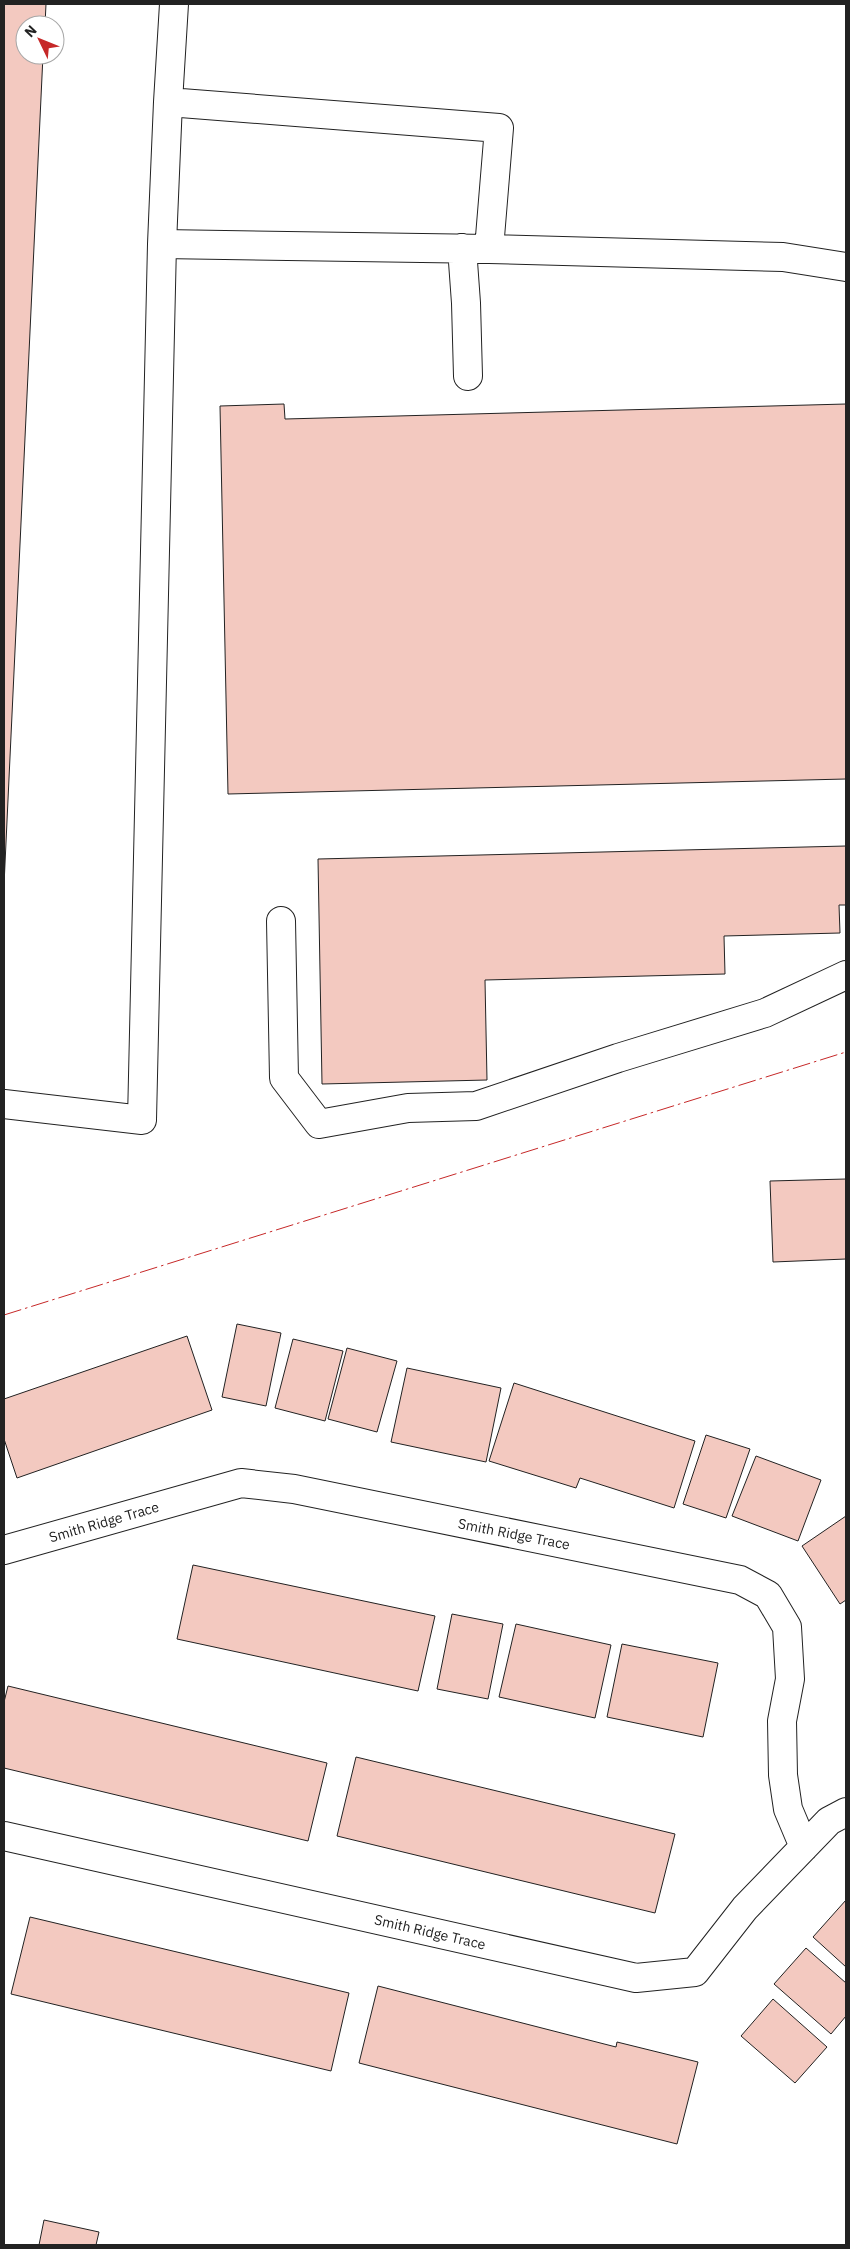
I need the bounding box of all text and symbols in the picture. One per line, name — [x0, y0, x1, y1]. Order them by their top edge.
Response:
north arrow — [15, 15, 65, 65]
text: N — [20, 21, 41, 41]
street label: Smith Ridge Trace — [47, 1498, 161, 1546]
street label: Smith Ridge Trace — [457, 1514, 572, 1554]
street label: Smith Ridge Trace — [373, 1910, 488, 1954]

